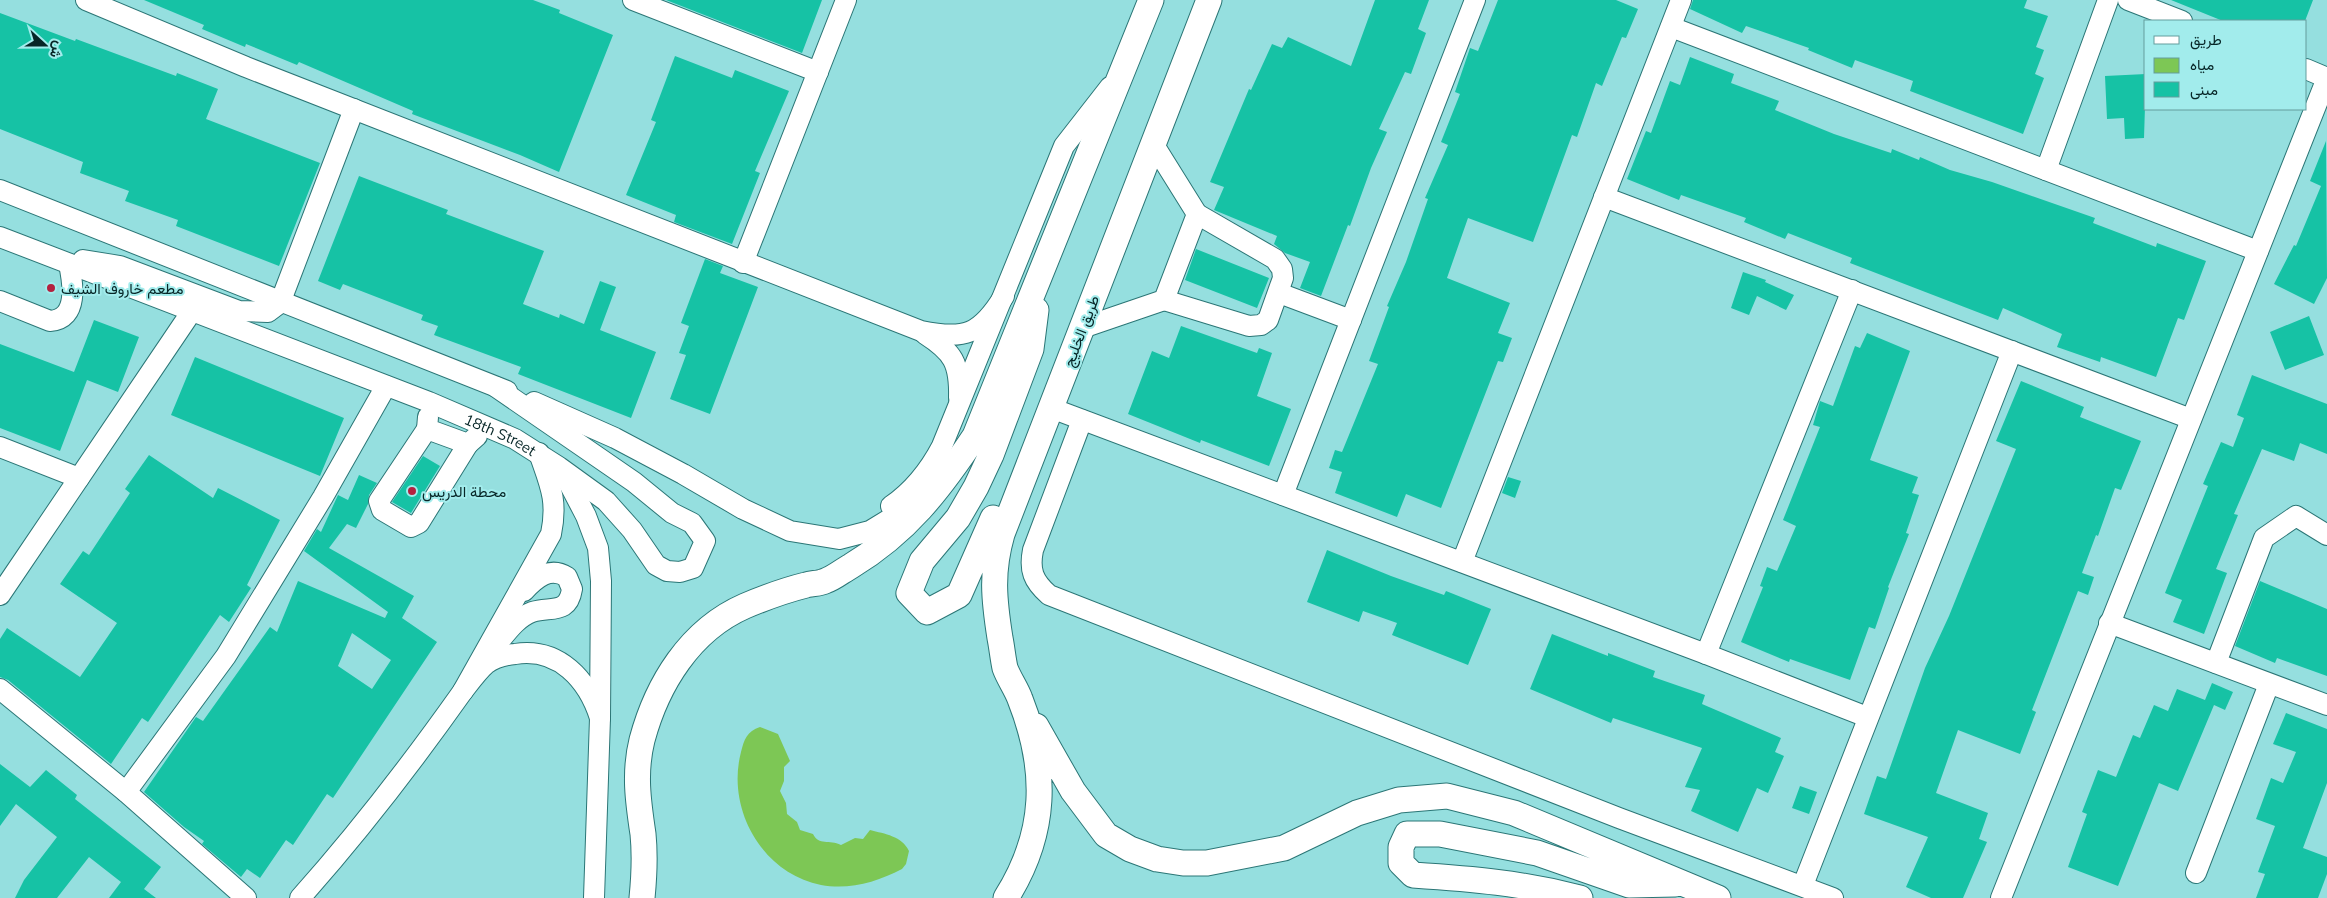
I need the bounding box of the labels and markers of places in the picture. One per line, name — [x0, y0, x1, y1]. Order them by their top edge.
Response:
place label: مطعم خاروف الشيف — [61, 279, 183, 299]
marker: مطعم خاروف الشيف — [45, 282, 57, 294]
place label: محطة الدريس — [422, 482, 506, 502]
marker: محطة الدريس — [406, 485, 418, 497]

